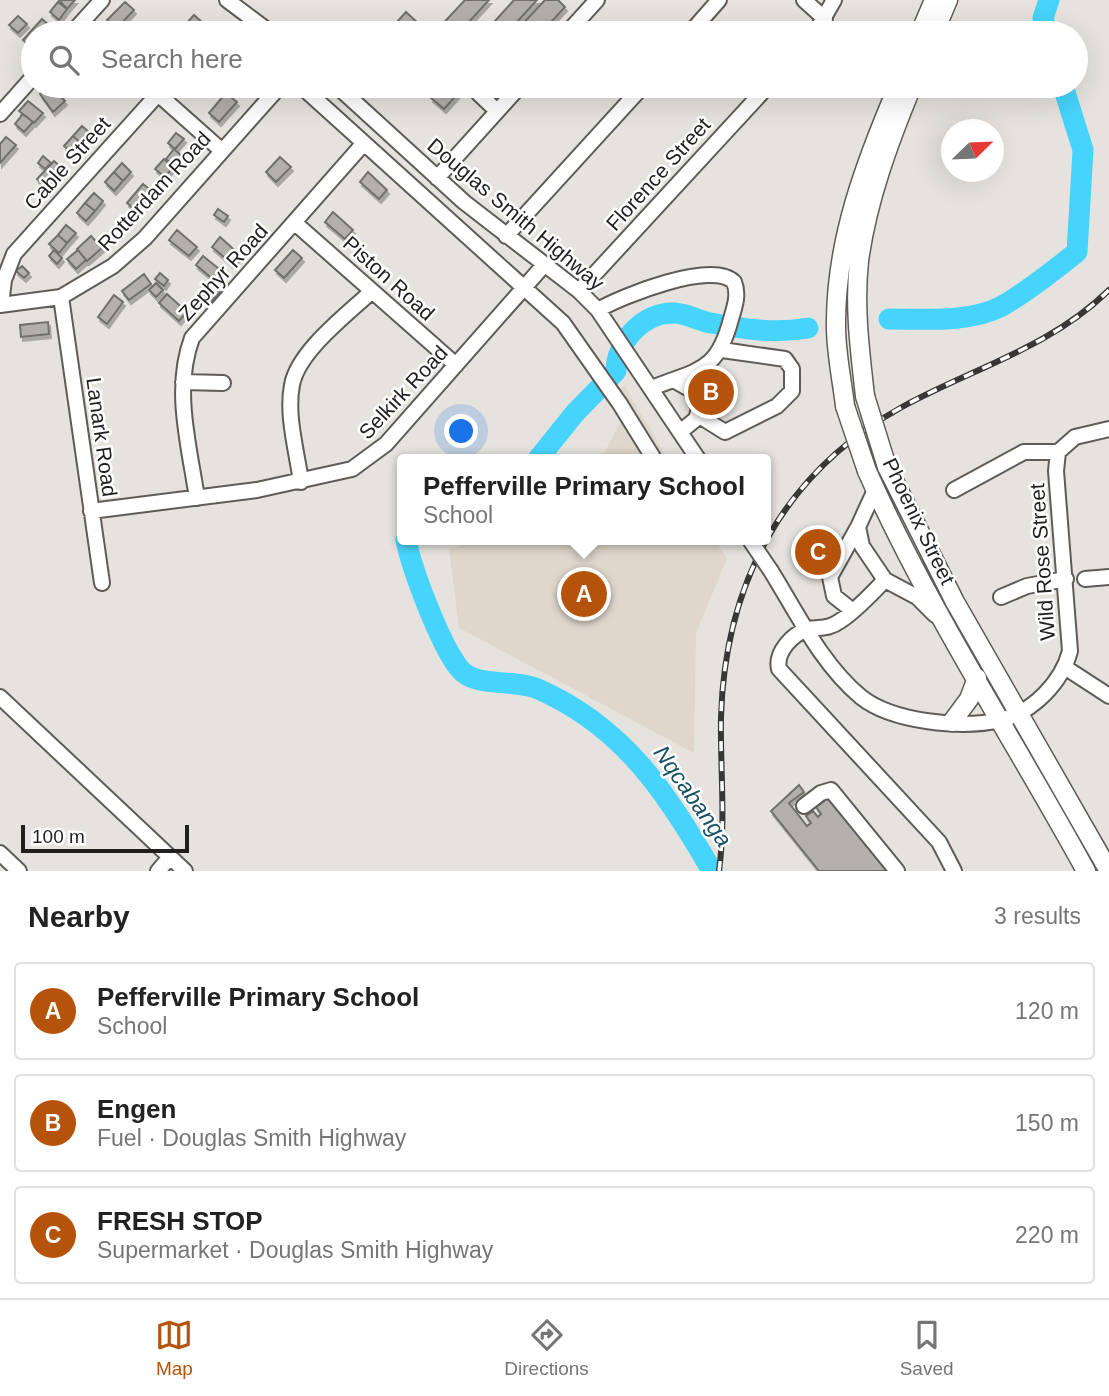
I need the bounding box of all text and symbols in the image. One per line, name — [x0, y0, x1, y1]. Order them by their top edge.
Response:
search box — [21, 21, 1088, 98]
icon: search — [45, 41, 83, 79]
text: Search here — [101, 44, 243, 74]
street label: Cable Street — [19, 112, 115, 214]
street label: Florence Street — [601, 113, 715, 235]
north arrow — [941, 119, 1004, 182]
street label: Rotterdam Road — [93, 127, 215, 255]
street label: Douglas Smith Highway — [423, 134, 609, 295]
street label: Zephyr Road — [174, 219, 272, 325]
street label: Piston Road — [339, 231, 439, 325]
street label: Selkirk Road — [354, 341, 452, 443]
pin: B — [688, 366, 734, 418]
street label: Lanark Road — [82, 376, 122, 498]
your location — [444, 414, 478, 448]
popup — [397, 454, 771, 545]
street label: Phoenix Street — [878, 454, 960, 588]
text: Pefferville Primary School — [423, 471, 745, 501]
street label: Wild Rose Street — [1025, 482, 1059, 641]
text: School — [423, 502, 493, 528]
pin: C — [795, 526, 841, 578]
pin: A — [561, 568, 607, 620]
water label: Nqcabanga — [649, 740, 737, 852]
scale bar — [21, 822, 189, 854]
text: 100 m — [32, 826, 85, 847]
text: Nearby — [28, 900, 130, 933]
text: 3 results — [994, 903, 1081, 929]
text: Pefferville Primary School — [97, 982, 419, 1012]
text: A — [45, 998, 61, 1024]
text: 120 m — [1015, 998, 1079, 1024]
text: School — [97, 1013, 167, 1039]
text: Engen — [97, 1094, 176, 1124]
text: B — [45, 1110, 61, 1136]
text: 150 m — [1015, 1110, 1079, 1136]
text: Fuel · Douglas Smith Highway — [97, 1125, 406, 1151]
text: FRESH STOP — [97, 1206, 263, 1236]
text: C — [45, 1222, 61, 1248]
text: 220 m — [1015, 1222, 1079, 1248]
text: Supermarket · Douglas Smith Highway — [97, 1237, 493, 1263]
tab: Map — [155, 1316, 193, 1380]
tab: Directions — [504, 1316, 589, 1380]
tab: Saved — [900, 1316, 954, 1380]

